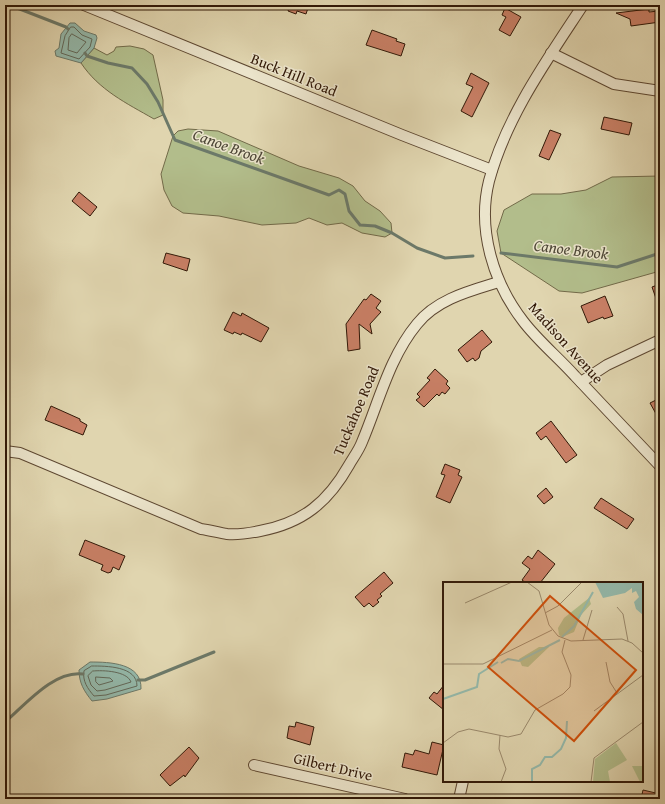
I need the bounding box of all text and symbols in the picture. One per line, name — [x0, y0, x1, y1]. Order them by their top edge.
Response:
street label: Buck Hill Road — [248, 48, 340, 101]
water label: Canoe Brook — [190, 122, 269, 170]
water label: Canoe Brook — [532, 233, 610, 266]
street label: Madison Avenue — [524, 297, 609, 388]
street label: Tuckahoe Road — [327, 363, 384, 459]
inset map — [443, 582, 643, 782]
street label: Gilbert Drive — [292, 747, 375, 786]

